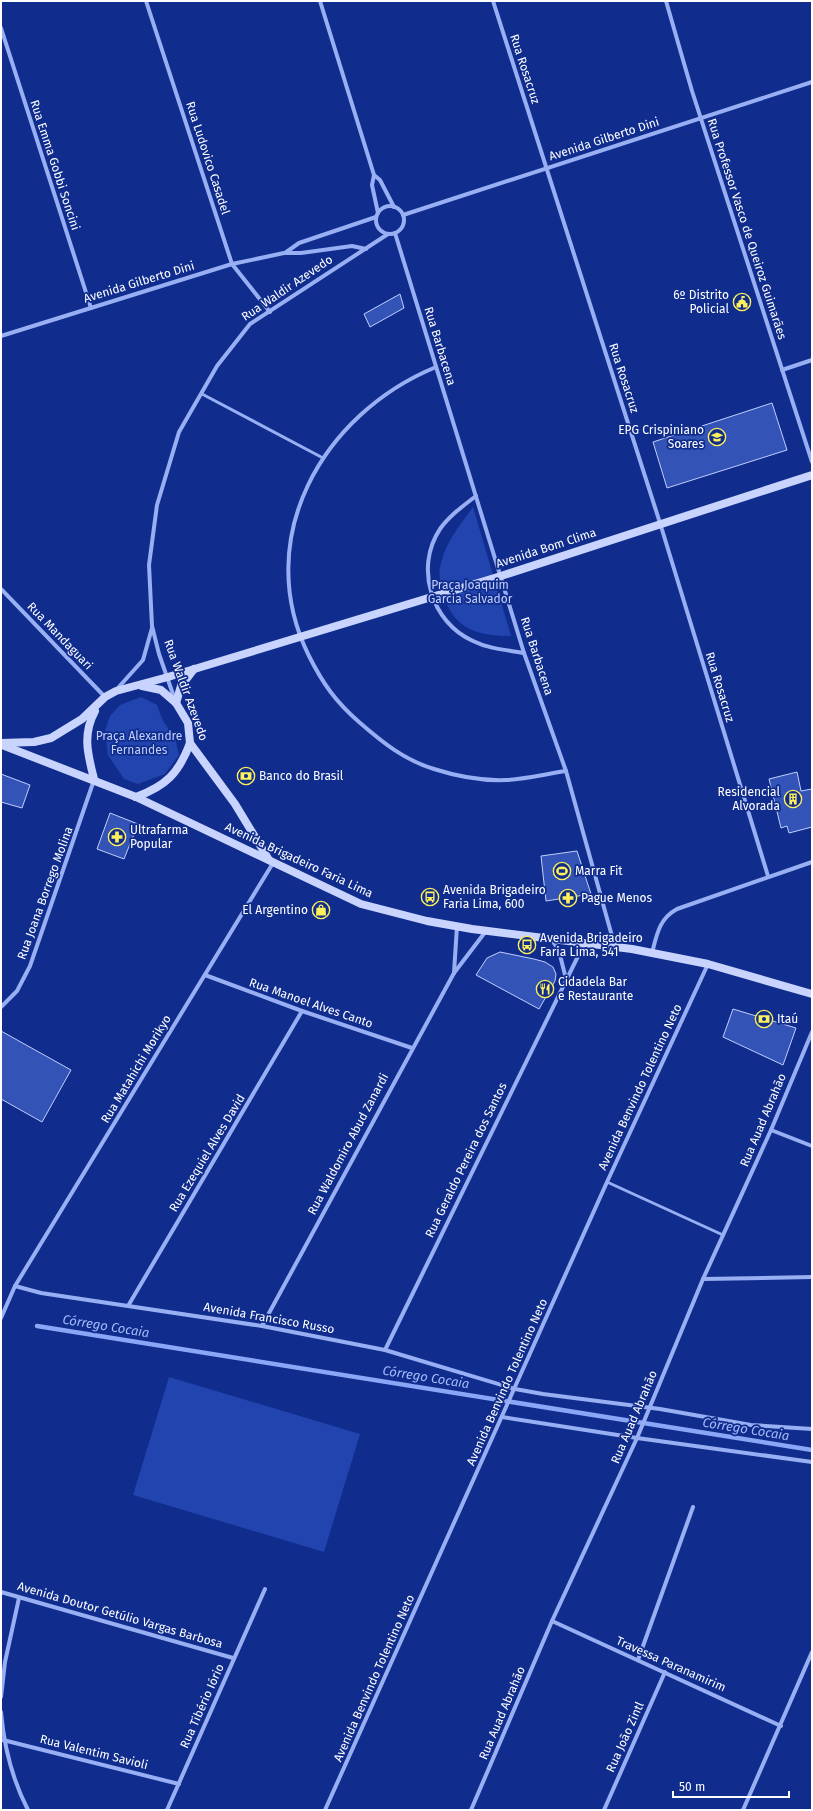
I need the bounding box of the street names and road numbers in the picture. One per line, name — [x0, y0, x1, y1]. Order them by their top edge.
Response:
street label: Rua Rosacruz — [507, 32, 543, 106]
street label: Rua Emma Gobbi Soncini — [27, 98, 83, 232]
street label: Rua Ludovico Casadel — [183, 100, 233, 217]
street label: Avenida Gilberto Dini — [547, 115, 661, 163]
street label: Rua Professor Vasco de Queiroz Guimarães — [705, 117, 790, 342]
street label: Rua Waldir Azevedo — [239, 252, 335, 324]
street label: Avenida Gilberto Dini — [82, 258, 196, 306]
street label: Rua Barbacena — [421, 305, 459, 387]
street label: Rua Rosacruz — [606, 341, 642, 415]
street label: Avenida Bom Clima — [494, 525, 598, 571]
street label: Rua Mandaguari — [24, 599, 96, 673]
street label: Rua Barbacena — [518, 615, 556, 697]
street label: Rua Waldir Azevedo — [161, 637, 211, 743]
street label: Rua Rosacruz — [703, 650, 737, 724]
street label: Avenida Brigadeiro Faria Lima — [223, 820, 375, 900]
street label: Rua Joana Borrego Molina — [14, 825, 76, 961]
street label: Rua Manoel Alves Canto — [247, 975, 375, 1031]
street label: Avenida Benvindo Tolentino Neto — [595, 1002, 685, 1172]
street label: Rua Matahichi Morikyo — [98, 1012, 174, 1126]
street label: Rua Waldomiro Abud Zanardi — [305, 1071, 391, 1217]
street label: Rua Auad Abrahão — [737, 1071, 789, 1169]
street label: Rua Geraldo Pereira dos Santos — [422, 1080, 510, 1240]
street label: Rua Ezequiel Alves David — [166, 1092, 248, 1214]
street label: Avenida Benvindo Tolentino Neto — [464, 1296, 550, 1468]
street label: Avenida Francisco Russo — [203, 1300, 335, 1336]
street label: Rua Auad Abrahão — [608, 1368, 660, 1466]
street label: Avenida Doutor Getúlio Vargas Barbosa — [16, 1579, 224, 1651]
street label: Avenida Benvindo Tolentino Neto — [331, 1592, 417, 1764]
street label: Travessa Paranamirim — [614, 1633, 728, 1695]
street label: Rua Tibério Iório — [177, 1662, 227, 1750]
street label: Rua Auad Abrahão — [476, 1664, 528, 1762]
street label: Rua João Zintl — [603, 1699, 647, 1774]
street label: Rua Valentim Savioli — [39, 1732, 149, 1772]

